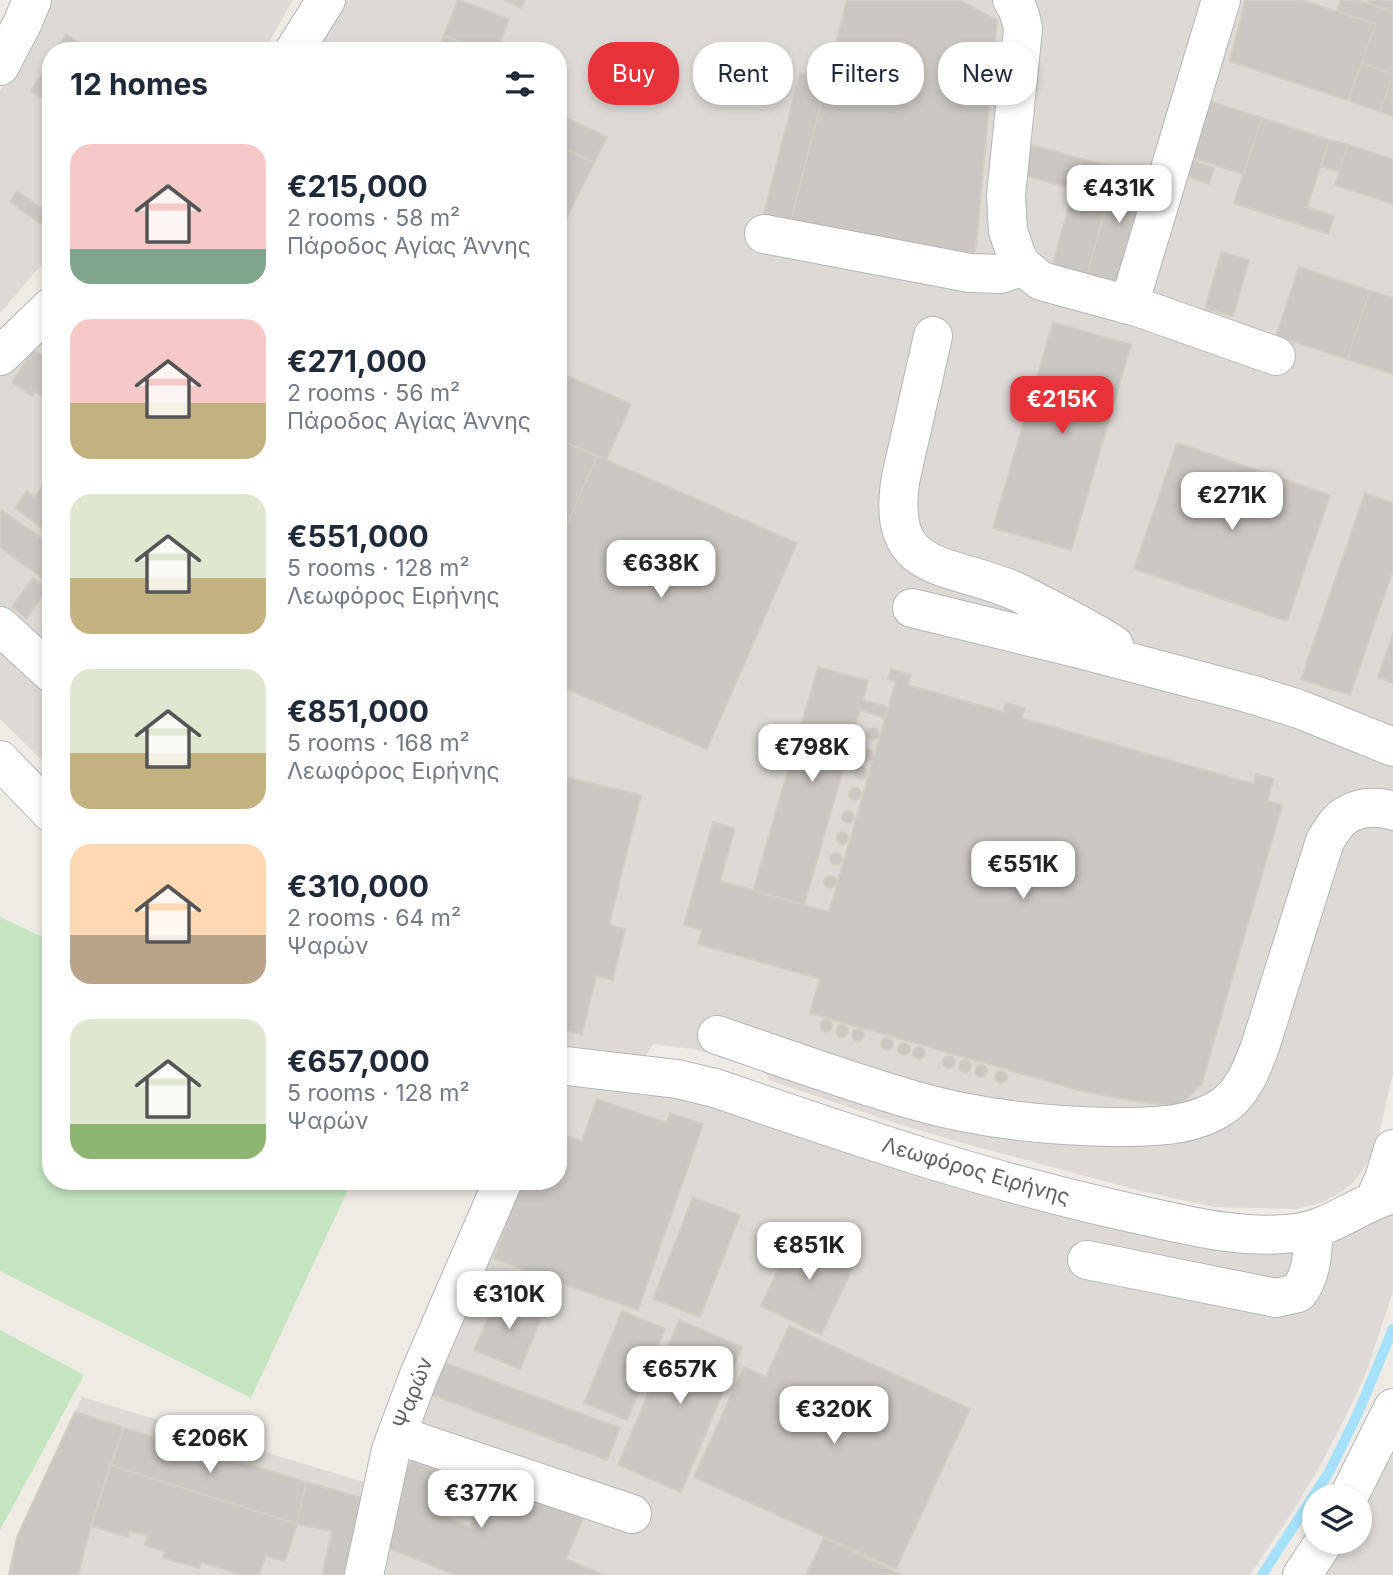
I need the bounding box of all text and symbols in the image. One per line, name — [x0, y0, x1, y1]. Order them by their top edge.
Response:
chip: Buy — [588, 42, 679, 105]
chip: Rent — [693, 42, 793, 105]
chip: Filters — [807, 42, 924, 105]
chip: New — [938, 42, 1037, 105]
icon: filters — [501, 65, 539, 103]
text: 12 homes — [70, 66, 208, 102]
pin: €431K — [1070, 166, 1168, 225]
text: €215,000 — [287, 168, 428, 204]
icon: home — [126, 172, 210, 256]
text: €431K — [1083, 174, 1155, 202]
text: 2 rooms · 58 m² — [287, 204, 460, 232]
text: Πάροδος Αγίας Άννης — [287, 232, 531, 260]
text: €271,000 — [287, 343, 427, 379]
icon: home — [126, 347, 210, 431]
pin: €215K — [1013, 376, 1111, 436]
text: 2 rooms · 56 m² — [287, 379, 460, 407]
text: €215K — [1026, 385, 1098, 413]
text: Πάροδος Αγίας Άννης — [287, 407, 531, 435]
pin: €271K — [1183, 472, 1281, 532]
text: €271K — [1197, 481, 1267, 509]
text: €551,000 — [287, 518, 429, 554]
icon: home — [126, 522, 210, 606]
pin: €638K — [612, 540, 710, 600]
text: €638K — [622, 549, 700, 577]
text: 5 rooms · 128 m² — [287, 554, 470, 582]
text: Λεωφόρος Ειρήνης — [287, 582, 500, 610]
text: €851,000 — [287, 693, 429, 729]
icon: home — [126, 697, 210, 781]
pin: €798K — [763, 724, 861, 784]
text: 5 rooms · 168 m² — [287, 729, 470, 757]
text: €798K — [774, 733, 850, 761]
text: Λεωφόρος Ειρήνης — [287, 757, 500, 785]
pin: €551K — [974, 842, 1072, 901]
text: €551K — [987, 850, 1059, 878]
text: €310,000 — [287, 868, 429, 904]
icon: home — [126, 872, 210, 956]
text: 2 rooms · 64 m² — [287, 904, 461, 932]
text: Ψαρών — [287, 932, 369, 960]
text: €657,000 — [287, 1043, 430, 1079]
icon: home — [126, 1047, 210, 1131]
text: 5 rooms · 128 m² — [287, 1079, 470, 1107]
text: Ψαρών — [287, 1107, 369, 1135]
street label: Λεωφόρος Ειρήνης — [879, 1132, 1073, 1209]
pin: €851K — [760, 1222, 858, 1282]
text: €851K — [773, 1231, 845, 1259]
pin: €310K — [460, 1272, 558, 1331]
text: €310K — [473, 1280, 545, 1308]
pin: €657K — [631, 1346, 729, 1406]
street label: Ψαρών — [388, 1354, 438, 1432]
text: €657K — [642, 1355, 718, 1383]
pin: €320K — [785, 1386, 883, 1446]
text: €320K — [795, 1395, 873, 1423]
pin: €206K — [161, 1416, 259, 1475]
text: €206K — [171, 1424, 249, 1452]
pin: €377K — [432, 1470, 530, 1530]
text: €377K — [444, 1479, 518, 1507]
map controls — [1302, 1484, 1372, 1554]
button: layers — [1302, 1484, 1372, 1554]

